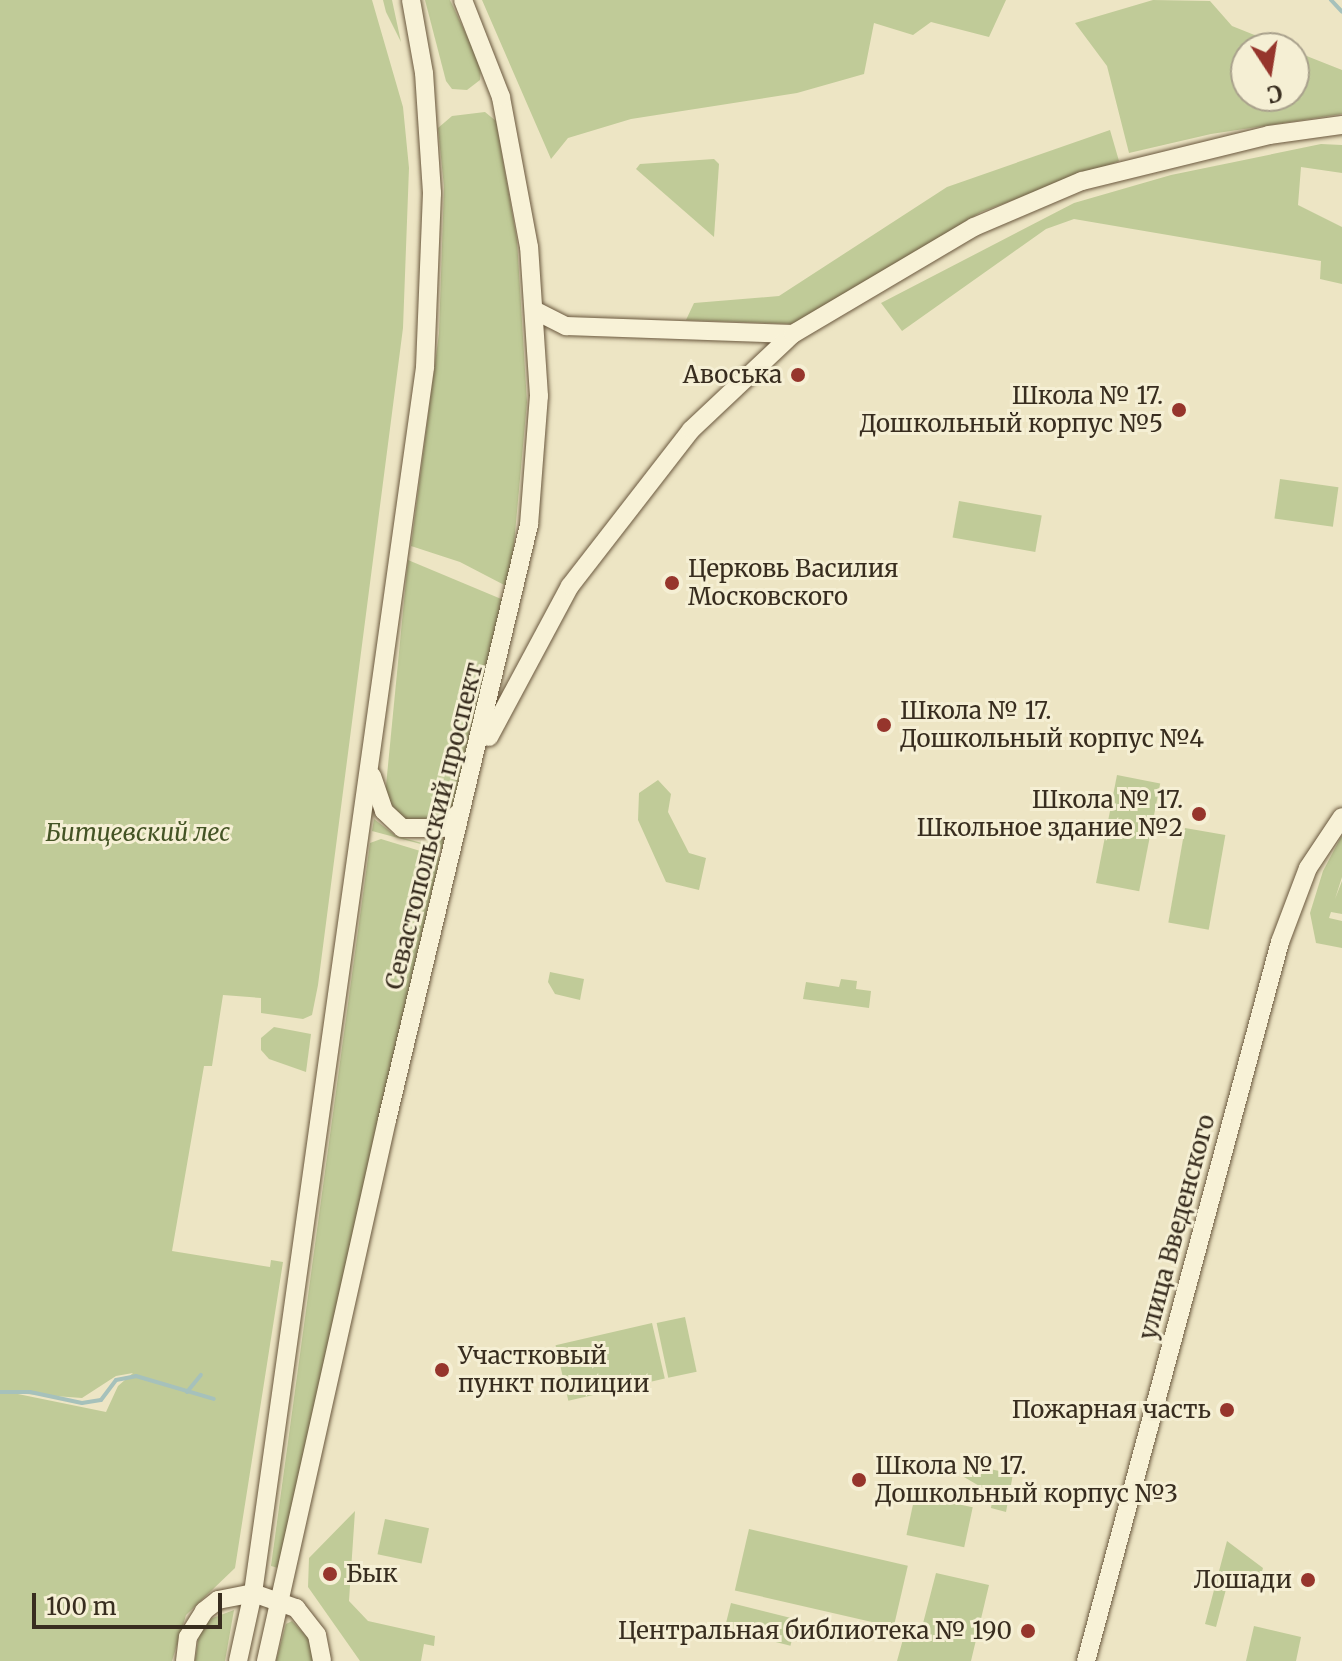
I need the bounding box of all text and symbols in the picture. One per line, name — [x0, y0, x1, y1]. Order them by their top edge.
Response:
north arrow — [1230, 32, 1310, 112]
text: С — [1265, 78, 1285, 109]
place label: Авоська — [683, 361, 782, 389]
marker: Авоська — [789, 366, 807, 384]
place label: Школа № 17. Дошкольный корпус №5 — [859, 382, 1163, 438]
marker: Школа № 17. Дошкольный корпус №5 — [1170, 401, 1188, 419]
place label: Церковь Василия Московского — [688, 555, 899, 611]
marker: Церковь Василия Московского — [663, 574, 681, 592]
street label: Севастопольский проспект — [379, 660, 489, 992]
place label: Школа № 17. Дошкольный корпус №4 — [900, 697, 1204, 753]
marker: Школа № 17. Дошкольный корпус №4 — [875, 716, 893, 734]
place label: Школа № 17. Школьное здание №2 — [916, 786, 1183, 842]
marker: Школа № 17. Школьное здание №2 — [1190, 805, 1208, 823]
park label: Битцевский лес — [46, 819, 230, 847]
street label: улица Введенского — [1133, 1111, 1221, 1343]
place label: Участковый пункт полиции — [458, 1342, 650, 1398]
marker: Участковый пункт полиции — [433, 1361, 451, 1379]
place label: Пожарная часть — [1012, 1396, 1211, 1424]
marker: Пожарная часть — [1218, 1401, 1236, 1419]
place label: Школа № 17. Дошкольный корпус №3 — [875, 1452, 1178, 1508]
marker: Школа № 17. Дошкольный корпус №3 — [850, 1471, 868, 1489]
place label: Бык — [346, 1560, 398, 1588]
marker: Бык — [321, 1565, 339, 1583]
place label: Лошади — [1194, 1566, 1292, 1594]
marker: Лошади — [1299, 1571, 1317, 1589]
scale bar — [36, 1577, 226, 1627]
text: 100 m — [46, 1591, 116, 1622]
place label: Центральная библиотека № 190 — [618, 1617, 1012, 1645]
marker: Центральная библиотека № 190 — [1019, 1622, 1037, 1640]

